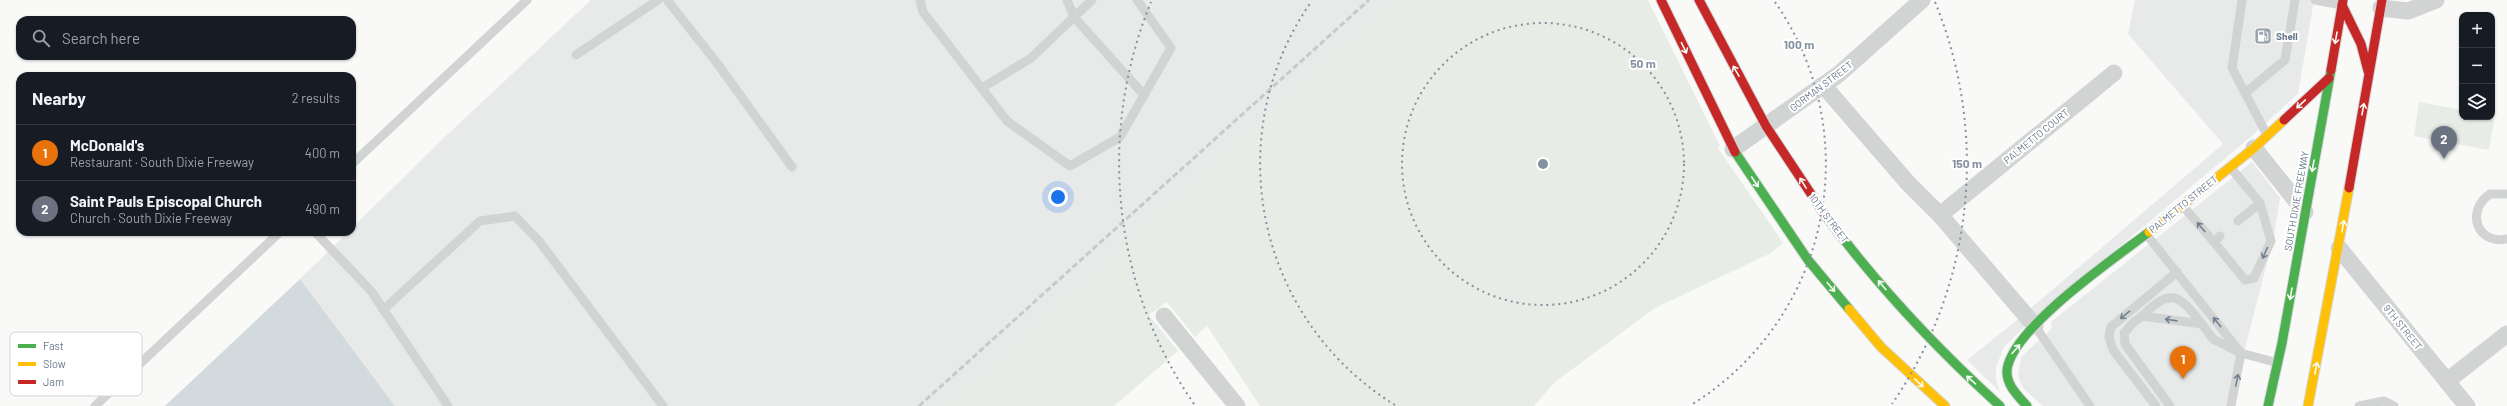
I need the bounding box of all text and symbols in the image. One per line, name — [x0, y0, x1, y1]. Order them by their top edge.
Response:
map controls — [2459, 12, 2495, 120]
button: + — [2459, 12, 2495, 48]
search box — [16, 16, 356, 60]
fuel station icon: Shell — [2253, 26, 2273, 46]
icon: search — [30, 27, 52, 49]
text: Search here — [62, 29, 140, 47]
place label: Shell — [2276, 30, 2298, 42]
one-way arrow — [2332, 32, 2340, 45]
text: 100 m — [1784, 37, 1814, 51]
one-way arrow — [1681, 42, 1688, 54]
button: − — [2459, 48, 2495, 84]
text: 50 m — [1630, 56, 1656, 70]
street label: GORMAN STREET — [1787, 58, 1855, 114]
one-way arrow — [1731, 65, 1739, 77]
button: layers — [2459, 84, 2495, 120]
text: Nearby — [32, 88, 86, 108]
text: 2 results — [292, 90, 340, 106]
one-way arrow — [2295, 100, 2306, 109]
one-way arrow — [2359, 103, 2367, 116]
street label: PALMETTO COURT — [2001, 106, 2071, 166]
pin: 2 — [2431, 126, 2457, 159]
text: McDonald's — [70, 136, 144, 154]
text: 1 — [43, 145, 47, 161]
text: 400 m — [305, 145, 340, 161]
street label: SOUTH DIXIE FREEWAY — [2281, 150, 2311, 252]
text: Restaurant · South Dixie Freeway — [70, 154, 254, 170]
text: 150 m — [1952, 156, 1982, 170]
centre of rings — [1536, 157, 1550, 171]
one-way arrow — [2309, 159, 2317, 172]
street label: PALMETTO STREET — [2146, 172, 2220, 235]
one-way arrow — [1751, 176, 1759, 188]
one-way arrow — [1799, 177, 1807, 188]
your location — [1048, 187, 1068, 207]
street label: 10TH STREET — [1807, 191, 1852, 245]
text: Saint Pauls Episcopal Church — [70, 192, 262, 210]
text: 2 — [41, 201, 49, 217]
text: 490 m — [305, 201, 340, 217]
text: Church · South Dixie Freeway — [70, 210, 232, 226]
one-way arrow — [2339, 220, 2347, 233]
one-way arrow — [2196, 222, 2205, 232]
one-way arrow — [2261, 247, 2268, 259]
one-way arrow — [1878, 280, 1887, 291]
one-way arrow — [1826, 282, 1835, 292]
one-way arrow — [2286, 288, 2294, 301]
street label: 9TH STREET — [2381, 302, 2425, 352]
one-way arrow — [2120, 310, 2131, 319]
one-way arrow — [2165, 316, 2178, 324]
one-way arrow — [2213, 317, 2221, 328]
legend — [10, 332, 142, 396]
text: Fast — [43, 339, 64, 352]
one-way arrow — [2011, 344, 2020, 354]
pin: 1 — [2170, 346, 2196, 379]
text: Slow — [43, 357, 66, 370]
one-way arrow — [2312, 362, 2320, 375]
one-way arrow — [2233, 373, 2241, 386]
text: Jam — [43, 375, 64, 388]
one-way arrow — [1965, 376, 1976, 385]
one-way arrow — [1913, 378, 1924, 387]

